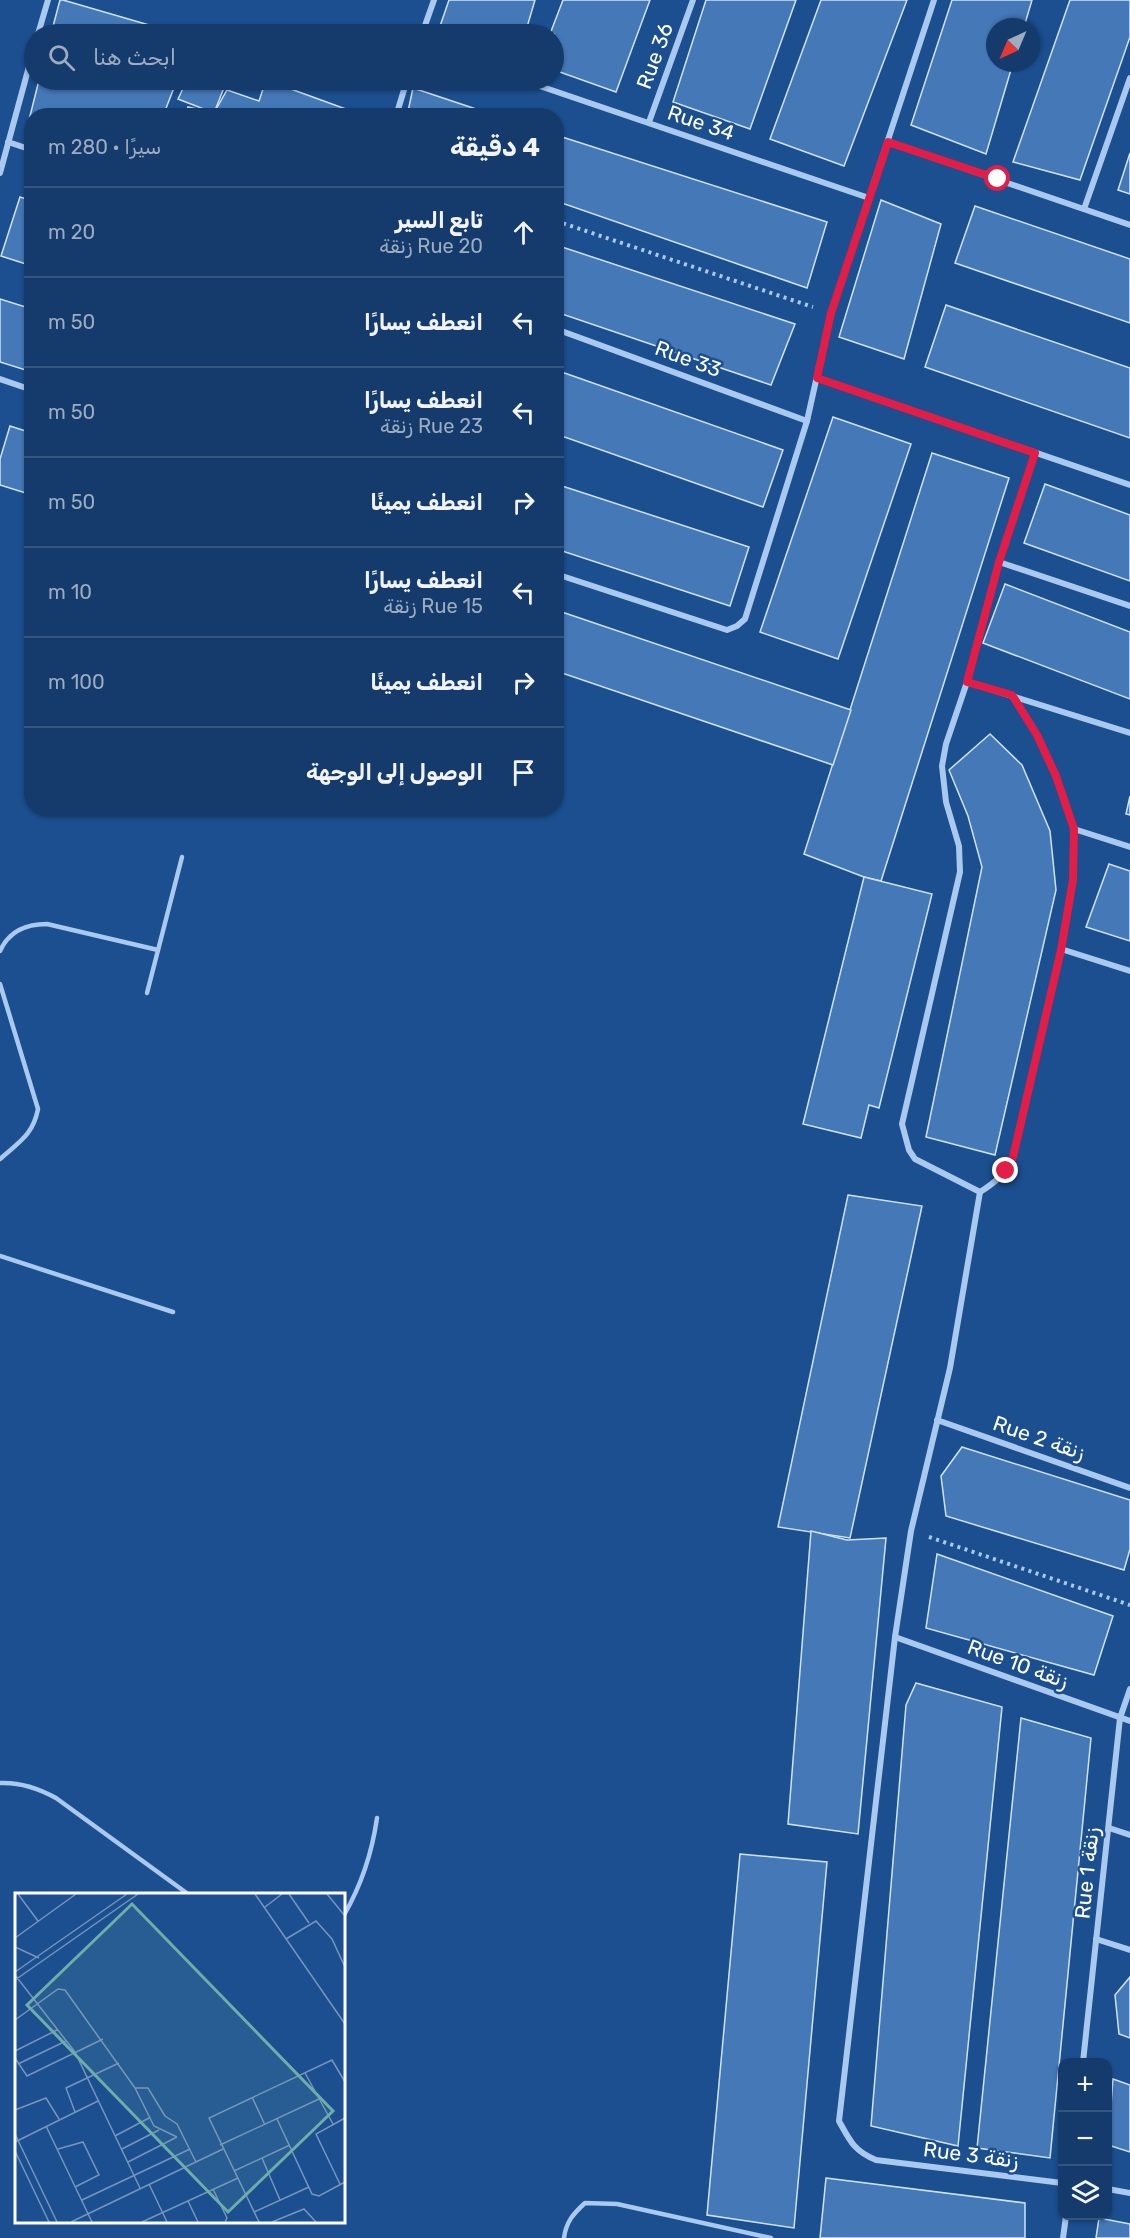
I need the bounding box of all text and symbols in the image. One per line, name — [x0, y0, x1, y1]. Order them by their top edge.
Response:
north arrow — [986, 18, 1040, 72]
street label: Rue 36 — [631, 19, 678, 92]
search box — [24, 24, 564, 90]
icon: search — [45, 41, 78, 74]
text: ابحث هنا — [93, 44, 176, 71]
street label: Rue 34 — [664, 99, 738, 146]
text: 4 دقيقة — [450, 132, 540, 163]
text: سيرًا · 280 m — [48, 135, 161, 159]
route start — [984, 165, 1010, 191]
text: تابع السير — [395, 207, 483, 234]
icon: ahead — [507, 216, 540, 249]
text: 20 m — [48, 220, 95, 244]
text: Rue 20 زنقة — [379, 234, 483, 258]
icon: left — [507, 306, 540, 339]
text: انعطف يسارًا — [364, 309, 483, 336]
text: 50 m — [48, 310, 95, 334]
street label: Rue 33 — [652, 335, 725, 382]
text: انعطف يسارًا — [364, 387, 483, 414]
icon: left — [507, 396, 540, 429]
text: 50 m — [48, 400, 95, 424]
text: Rue 23 زنقة — [380, 414, 483, 438]
icon: right — [507, 486, 540, 519]
text: انعطف يمينًا — [370, 489, 483, 516]
text: 50 m — [48, 490, 95, 514]
text: انعطف يسارًا — [364, 567, 483, 594]
icon: left — [507, 576, 540, 609]
text: 10 m — [48, 580, 92, 604]
text: Rue 15 زنقة — [383, 594, 483, 618]
icon: right — [507, 666, 540, 699]
text: انعطف يمينًا — [370, 669, 483, 696]
text: 100 m — [48, 670, 105, 694]
icon: arrive — [507, 756, 540, 789]
text: الوصول إلى الوجهة — [306, 759, 483, 786]
route end — [992, 1157, 1018, 1183]
street label: Rue 2 زنقة — [990, 1410, 1088, 1465]
street label: Rue 10 زنقة — [964, 1634, 1072, 1693]
street label: Rue 1 زنقة — [1069, 1826, 1104, 1920]
inset map — [15, 1893, 345, 2223]
map controls — [1058, 2058, 1112, 2220]
button: + — [1058, 2058, 1112, 2112]
button: − — [1058, 2112, 1112, 2166]
street label: Rue 3 زنقة — [922, 2136, 1020, 2173]
button: layers — [1058, 2166, 1112, 2220]

